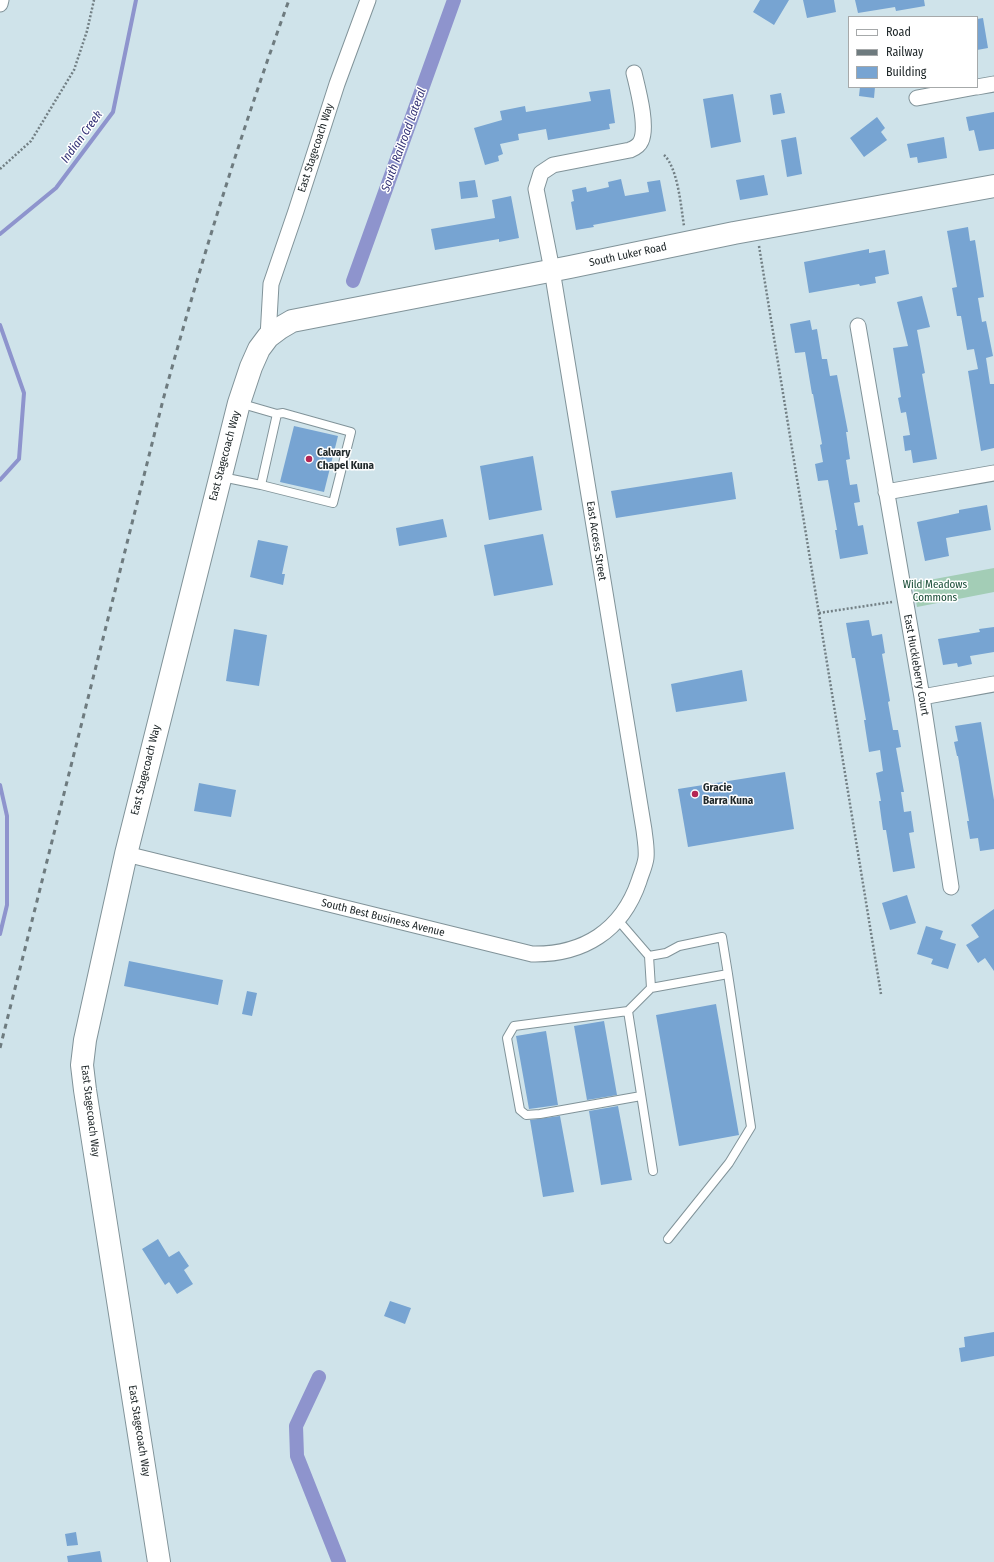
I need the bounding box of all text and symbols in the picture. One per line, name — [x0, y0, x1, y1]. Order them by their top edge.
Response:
legend — [848, 16, 978, 88]
text: Road — [886, 25, 911, 39]
text: Railway — [886, 45, 923, 59]
text: Building — [886, 65, 926, 79]
water label: South Railroad Lateral — [379, 86, 429, 194]
street label: East Stagecoach Way — [295, 102, 337, 194]
water label: Indian Creek — [58, 108, 106, 166]
street label: South Luker Road — [588, 240, 668, 270]
street label: East Stagecoach Way — [207, 410, 243, 502]
place label: Calvary Chapel Kuna — [317, 446, 374, 472]
marker: Calvary Chapel Kuna — [304, 454, 314, 464]
street label: East Access Street — [583, 500, 609, 582]
park label: Wild Meadows Commons — [903, 578, 967, 604]
street label: East Huckleberry Court — [901, 613, 931, 717]
street label: East Stagecoach Way — [128, 723, 164, 817]
place label: Gracie Barra Kuna — [703, 781, 753, 807]
marker: Gracie Barra Kuna — [690, 789, 700, 799]
street label: South Best Business Avenue — [320, 896, 446, 940]
street label: East Stagecoach Way — [78, 1064, 102, 1158]
street label: East Stagecoach Way — [125, 1384, 153, 1478]

